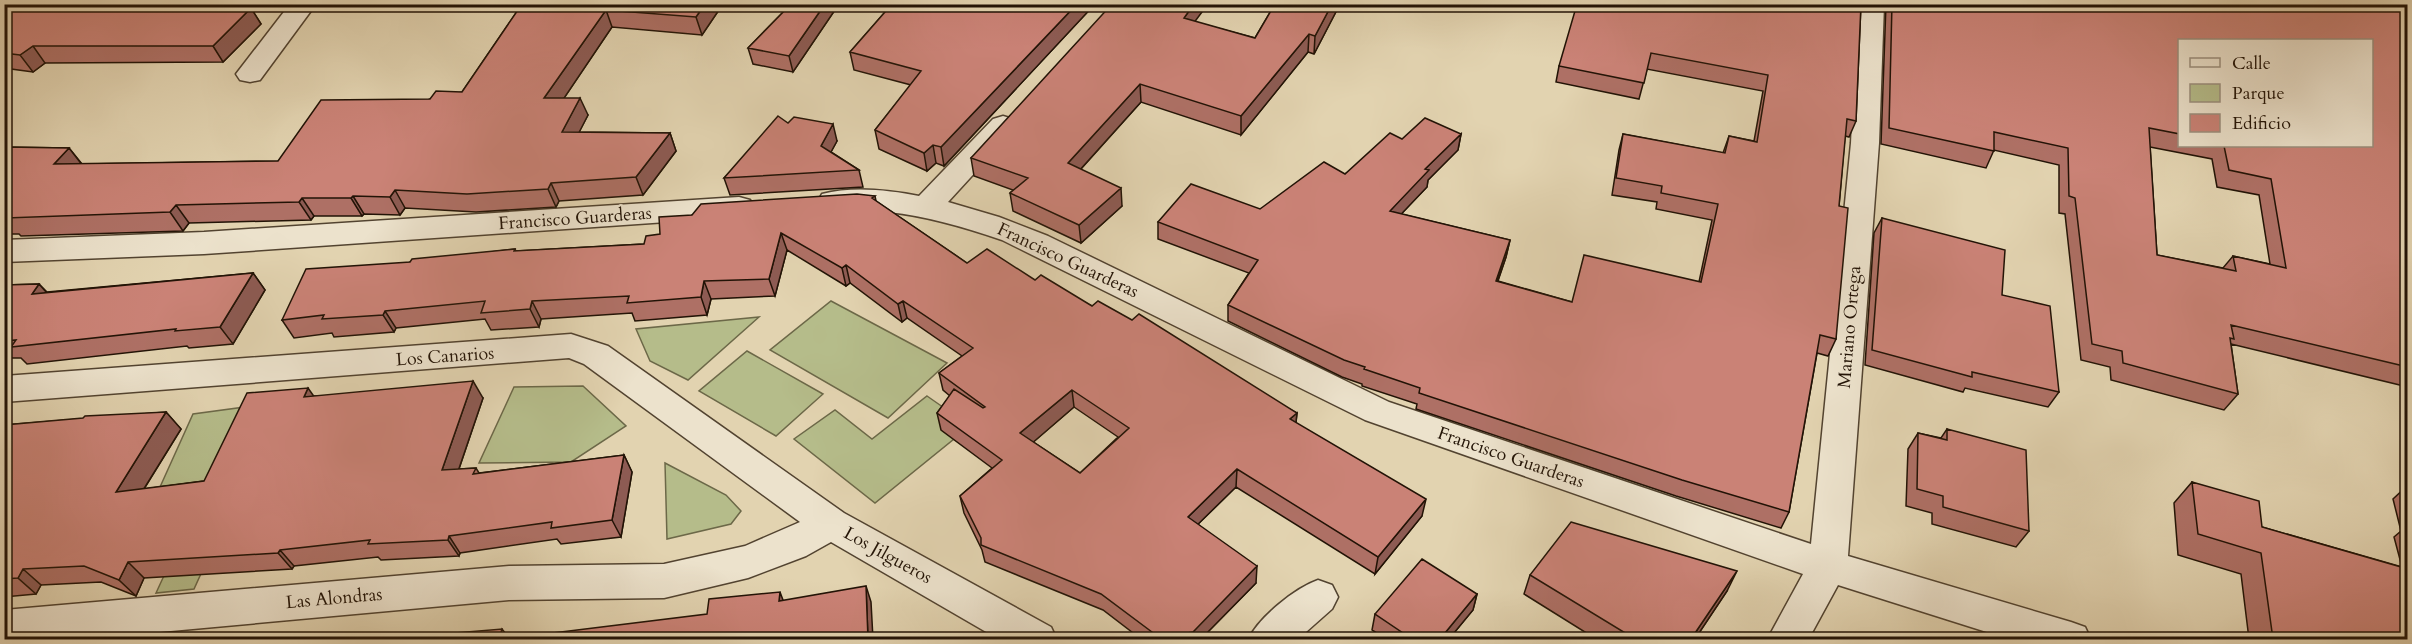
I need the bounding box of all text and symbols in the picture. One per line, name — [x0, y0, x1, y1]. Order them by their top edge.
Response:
legend — [2178, 39, 2373, 147]
text: Calle — [2232, 51, 2271, 76]
text: Parque — [2232, 81, 2285, 106]
text: Edificio — [2232, 111, 2291, 136]
street label: Francisco Guarderas — [498, 201, 652, 236]
street label: Francisco Guarderas — [993, 217, 1143, 304]
street label: Mariano Ortega — [1832, 265, 1867, 389]
street label: Los Canarios — [395, 341, 495, 372]
street label: Francisco Guarderas — [1434, 421, 1587, 494]
street label: Los Jilgueros — [839, 521, 937, 590]
street label: Las Alondras — [285, 582, 383, 615]

